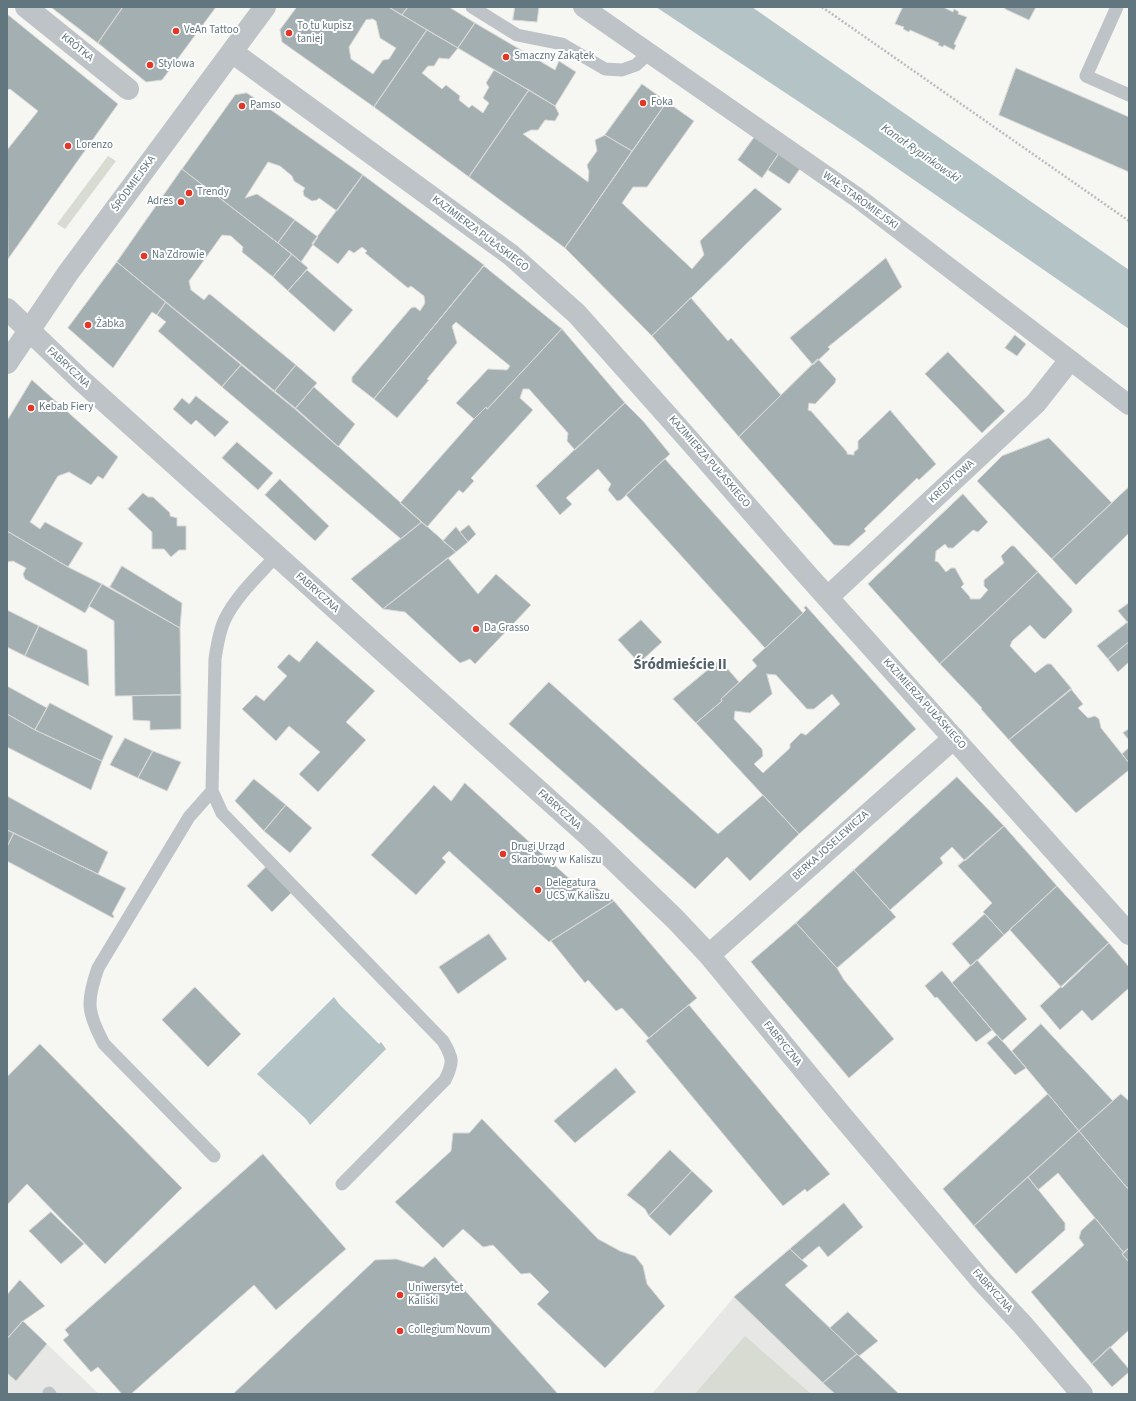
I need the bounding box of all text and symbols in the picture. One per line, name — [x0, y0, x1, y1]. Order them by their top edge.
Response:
place label: To tu kupisz taniej — [297, 20, 352, 46]
place label: VeAn Tattoo — [184, 24, 239, 38]
marker: VeAn Tattoo — [171, 26, 181, 36]
marker: To tu kupisz taniej — [284, 28, 294, 38]
street label: KRÓTKA — [58, 31, 96, 65]
place label: Smaczny Zakątek — [514, 50, 594, 64]
marker: Smaczny Zakątek — [501, 52, 511, 62]
place label: Stylowa — [158, 58, 195, 72]
marker: Stylowa — [145, 60, 155, 70]
place label: Foka — [651, 96, 673, 110]
marker: Foka — [638, 98, 648, 108]
place label: Pamso — [250, 99, 281, 113]
marker: Pamso — [237, 101, 247, 111]
water label: Kanał Rypinkowski — [878, 122, 962, 186]
place label: Lorenzo — [76, 139, 113, 153]
marker: Lorenzo — [63, 141, 73, 151]
street label: ŚRÓDMIEJSKA — [109, 153, 159, 215]
street label: WAŁ STAROMIEJSKI — [820, 169, 900, 233]
place label: Trendy — [197, 186, 229, 200]
marker: Trendy — [184, 188, 194, 198]
street label: KAZIMIERZA PUŁASKIEGO — [429, 193, 531, 275]
place label: Adres — [147, 195, 173, 209]
marker: Adres — [176, 197, 186, 207]
place label: Na Zdrowie — [152, 249, 204, 263]
marker: Na Zdrowie — [139, 251, 149, 261]
place label: Żabka — [96, 318, 124, 332]
marker: Żabka — [83, 320, 93, 330]
street label: FABRYCZNA — [44, 345, 92, 391]
place label: Kebab Fiery — [39, 401, 93, 415]
marker: Kebab Fiery — [26, 403, 36, 413]
street label: KAZIMIERZA PUŁASKIEGO — [665, 413, 753, 511]
street label: KREDYTOWA — [926, 458, 978, 506]
street label: FABRYCZNA — [293, 570, 341, 616]
place label: Da Grasso — [484, 622, 530, 636]
marker: Da Grasso — [471, 624, 481, 634]
street label: KAZIMIERZA PUŁASKIEGO — [880, 656, 968, 752]
district label: Śródmieście II — [633, 657, 727, 675]
street label: FABRYCZNA — [535, 787, 583, 833]
street label: BERKA JOSELEWICZA — [790, 808, 872, 884]
place label: Drugi Urząd Skarbowy w Kaliszu — [511, 841, 602, 867]
marker: Drugi Urząd Skarbowy w Kaliszu — [498, 849, 508, 859]
place label: Delegatura UCS w Kaliszu — [546, 877, 610, 903]
marker: Delegatura UCS w Kaliszu — [533, 885, 543, 895]
street label: FABRYCZNA — [760, 1019, 804, 1069]
street label: FABRYCZNA — [969, 1267, 1015, 1315]
place label: Uniwersytet Kaliski — [408, 1282, 463, 1308]
marker: Uniwersytet Kaliski — [395, 1290, 405, 1300]
place label: Collegium Novum — [408, 1324, 490, 1338]
marker: Collegium Novum — [395, 1326, 405, 1336]

